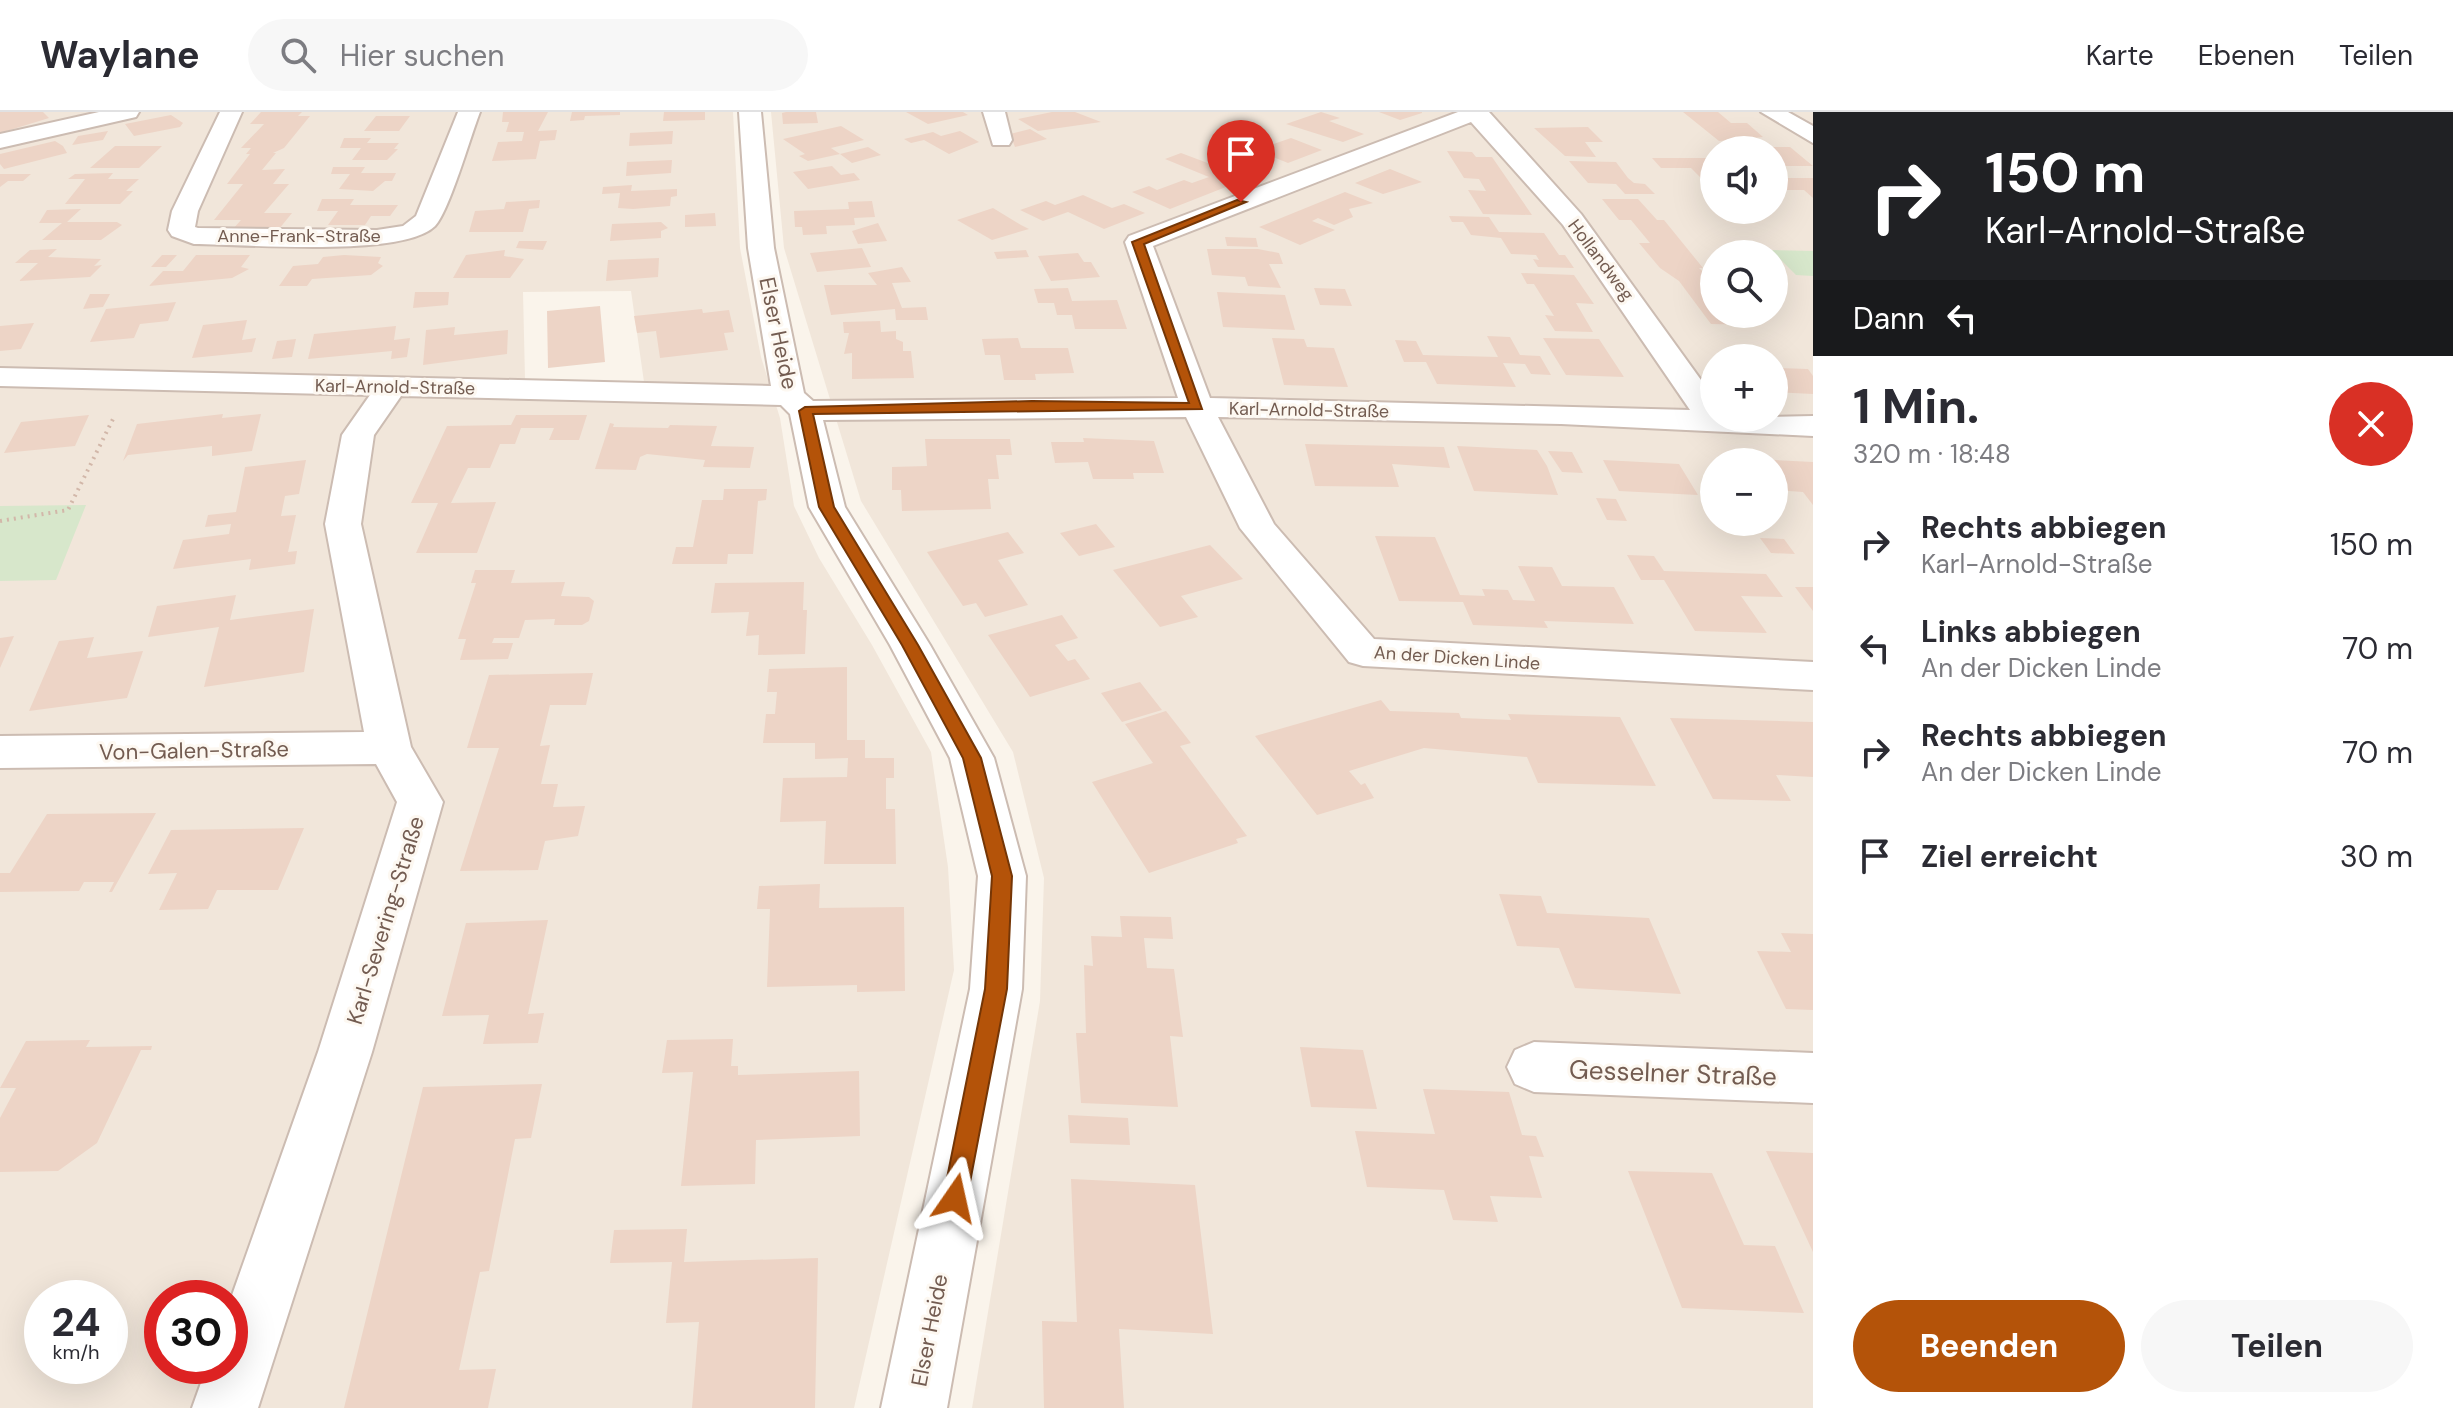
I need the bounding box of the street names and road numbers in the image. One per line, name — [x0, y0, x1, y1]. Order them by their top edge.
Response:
street label: Hollandweg — [1563, 214, 1639, 306]
street label: Anne-Frank-Straße — [217, 224, 381, 248]
street label: Elser Heide — [752, 274, 805, 392]
street label: Karl-Arnold-Straße — [315, 374, 475, 400]
street label: Karl-Arnold-Straße — [1229, 397, 1389, 423]
street label: An der Dicken Linde — [1373, 640, 1541, 676]
street label: Von-Galen-Straße — [99, 734, 289, 767]
street label: Karl-Severing-Straße — [340, 813, 431, 1028]
street label: Gesselner Straße — [1568, 1052, 1778, 1094]
street label: Elser Heide — [904, 1271, 955, 1389]

